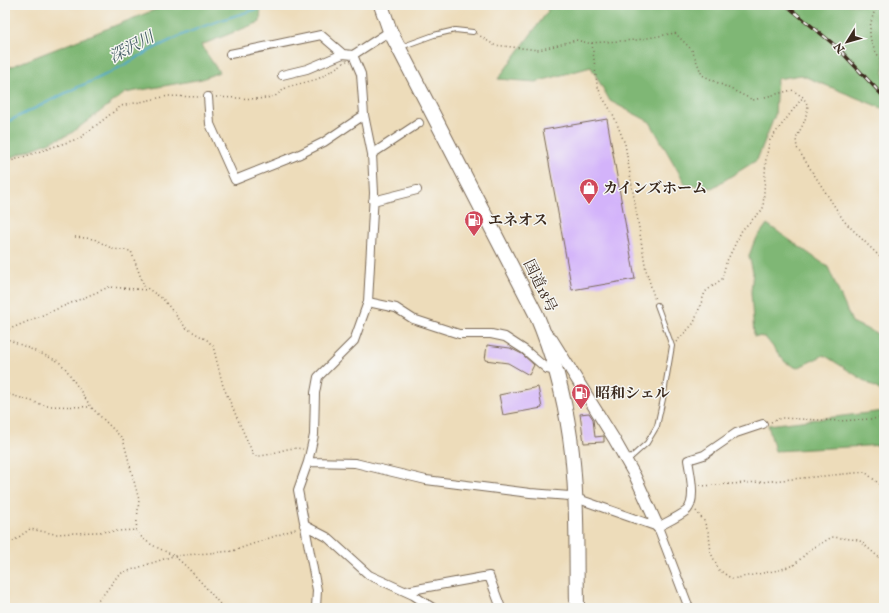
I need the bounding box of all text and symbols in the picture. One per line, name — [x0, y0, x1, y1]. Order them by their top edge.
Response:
north arrow — [827, 22, 867, 62]
water label: 深沢川 — [106, 27, 160, 68]
text: N — [831, 39, 849, 56]
shop icon: カインズホーム — [578, 177, 600, 205]
place label: カインズホーム — [603, 179, 707, 198]
fuel station icon: エネオス — [463, 209, 485, 237]
place label: エネオス — [488, 211, 548, 230]
street label: 国道18号 — [519, 256, 561, 316]
fuel station icon: 昭和シェル — [570, 382, 592, 410]
place label: 昭和シェル — [595, 384, 670, 403]

